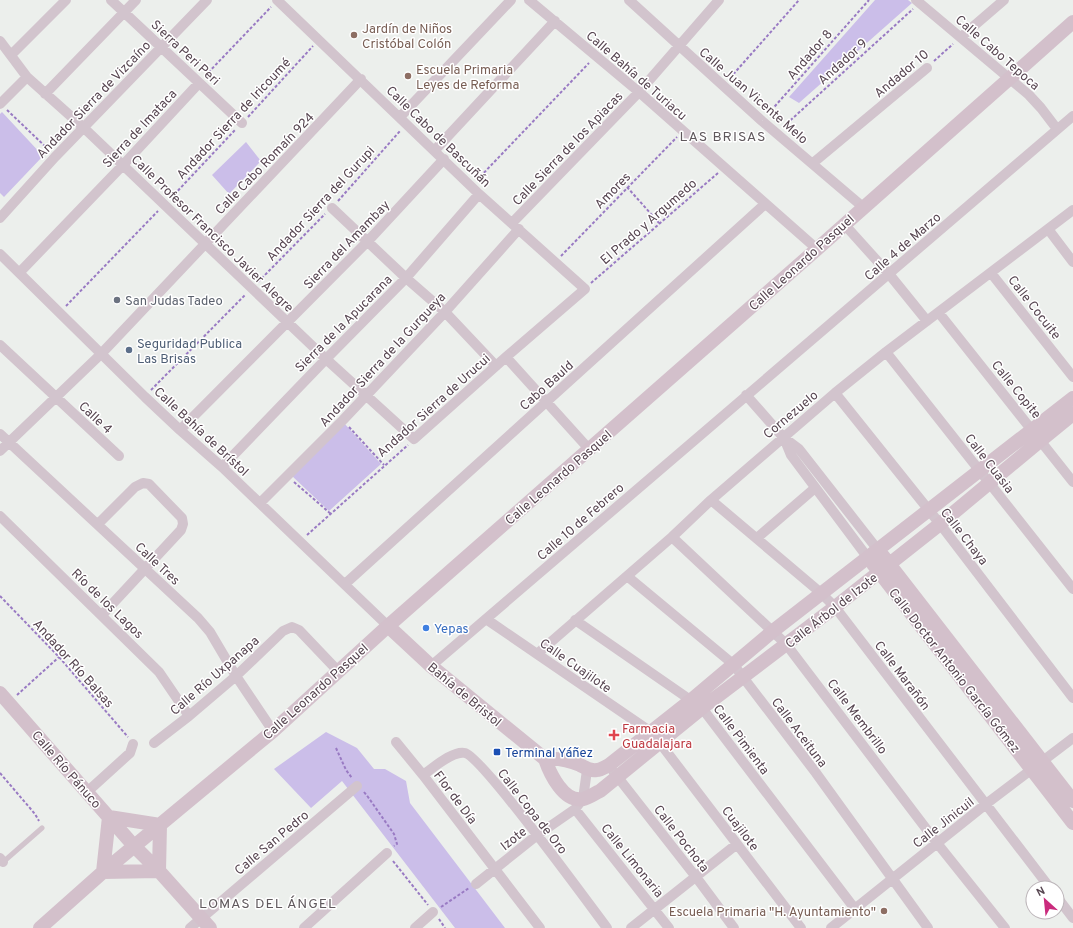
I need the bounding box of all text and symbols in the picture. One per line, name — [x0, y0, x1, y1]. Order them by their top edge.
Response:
street label: Calle Cabo Tepoca — [951, 13, 1042, 94]
street label: Sierra Peri Peri — [147, 18, 222, 89]
place label: Jardín de Niños Cristóbal Colón — [362, 22, 452, 53]
street label: Andador 8 — [784, 27, 837, 84]
street label: Calle Bahía de Turiacu — [582, 28, 689, 125]
marker: Jardín de Niños Cristóbal Colón — [349, 30, 359, 40]
street label: Andador 9 — [815, 36, 871, 89]
street label: Andador Sierra de Vizcaíno — [34, 38, 155, 163]
street label: Calle Juan Vicente Melo — [695, 45, 810, 148]
street label: Andador 10 — [872, 47, 933, 102]
street label: Andador Sierra de Iricoumé — [174, 55, 295, 183]
place label: Escuela Primaria Leyes de Reforma — [416, 63, 519, 94]
marker: Escuela Primaria Leyes de Reforma — [403, 71, 413, 81]
street label: Calle Cabo de Bascuñán — [382, 83, 493, 192]
street label: Sierra de Imataca — [100, 87, 181, 172]
street label: Calle Sierra de los Apiacas — [510, 89, 627, 210]
street label: Calle Cabo Romaín 924 — [212, 110, 318, 219]
district label: LAS BRISAS — [680, 129, 766, 146]
street label: Andador Sierra del Gurupi — [264, 144, 379, 265]
street label: Calle Profesor Francisco Javier Alegre — [127, 152, 296, 317]
street label: Amores — [592, 170, 635, 213]
street label: El Prado y Argumedo — [598, 176, 701, 269]
street label: Sierra del Amambay — [301, 198, 394, 293]
street label: Calle 4 de Marzo — [862, 210, 945, 285]
street label: Calle Leonardo Pasquel — [746, 212, 858, 315]
street label: Sierra de la Apucarana — [292, 272, 396, 376]
street label: Calle Cocuite — [1003, 273, 1063, 343]
street label: Andador Sierra de la Gurgueya — [317, 290, 450, 431]
place label: San Judas Tadeo — [125, 294, 223, 310]
marker: San Judas Tadeo — [112, 295, 122, 305]
place label: Seguridad Publica Las Brisas — [137, 337, 242, 368]
marker: Seguridad Publica Las Brisas — [124, 345, 134, 355]
street label: Andador Sierra de Urucui — [374, 351, 494, 462]
street label: Cabo Bauld — [517, 358, 577, 415]
street label: Calle Copite — [987, 358, 1044, 423]
street label: Calle Bahía de Brístol — [150, 384, 251, 481]
street label: Cornezuelo — [761, 388, 822, 443]
street label: Calle 4 — [74, 399, 115, 438]
street label: Calle Leonardo Pasquel — [503, 428, 616, 529]
street label: Calle Cuasia — [960, 431, 1017, 497]
street label: Calle 10 de Febrero — [535, 480, 628, 565]
street label: Calle Chaya — [936, 505, 991, 569]
street label: Calle Tres — [131, 540, 182, 589]
street label: Río de los Lagos — [67, 566, 146, 643]
street label: Calle Árbol de Izote — [782, 569, 882, 653]
street label: Calle Doctor Antonio García Gómez — [884, 586, 1023, 757]
street label: Andador Río Balsas — [29, 617, 116, 712]
place label: Yepas — [434, 622, 469, 638]
marker: Yepas — [421, 623, 431, 633]
street label: Calle Río Uxpanapa — [167, 633, 263, 720]
street label: Calle Cuajilote — [536, 636, 614, 697]
street label: Calle Marañón — [870, 638, 933, 714]
street label: Calle Leonardo Pasquel — [260, 641, 372, 744]
street label: Bahía de Bristol — [423, 660, 504, 731]
street label: Calle Membrillo — [823, 676, 890, 758]
street label: Calle Aceituna — [767, 695, 830, 771]
street label: Calle Pimienta — [709, 702, 772, 778]
place label: Farmacia Guadalajara — [622, 722, 692, 753]
street label: Calle Río Pánuco — [27, 728, 104, 812]
marker: Farmacia Guadalajara — [609, 730, 619, 740]
place label: Terminal Yáñez — [505, 746, 593, 762]
marker: Terminal Yáñez — [492, 747, 502, 757]
street label: Calle Copa de Oro — [493, 766, 570, 858]
street label: Flor de Día — [429, 768, 480, 828]
street label: Calle Jinicuil — [910, 795, 978, 853]
street label: Calle Pochota — [649, 803, 712, 876]
street label: Cuajilote — [717, 804, 761, 855]
street label: Calle San Pedro — [232, 808, 313, 879]
street label: Calle Limonaria — [597, 821, 666, 902]
street label: Izote — [498, 824, 531, 855]
north arrow — [1025, 880, 1065, 920]
text: N — [1034, 884, 1048, 900]
district label: LOMAS DEL ÁNGEL — [199, 895, 337, 913]
place label: Escuela Primaria "H. Ayuntamiento" — [669, 905, 876, 921]
marker: Escuela Primaria "H. Ayuntamiento" — [879, 906, 889, 916]

